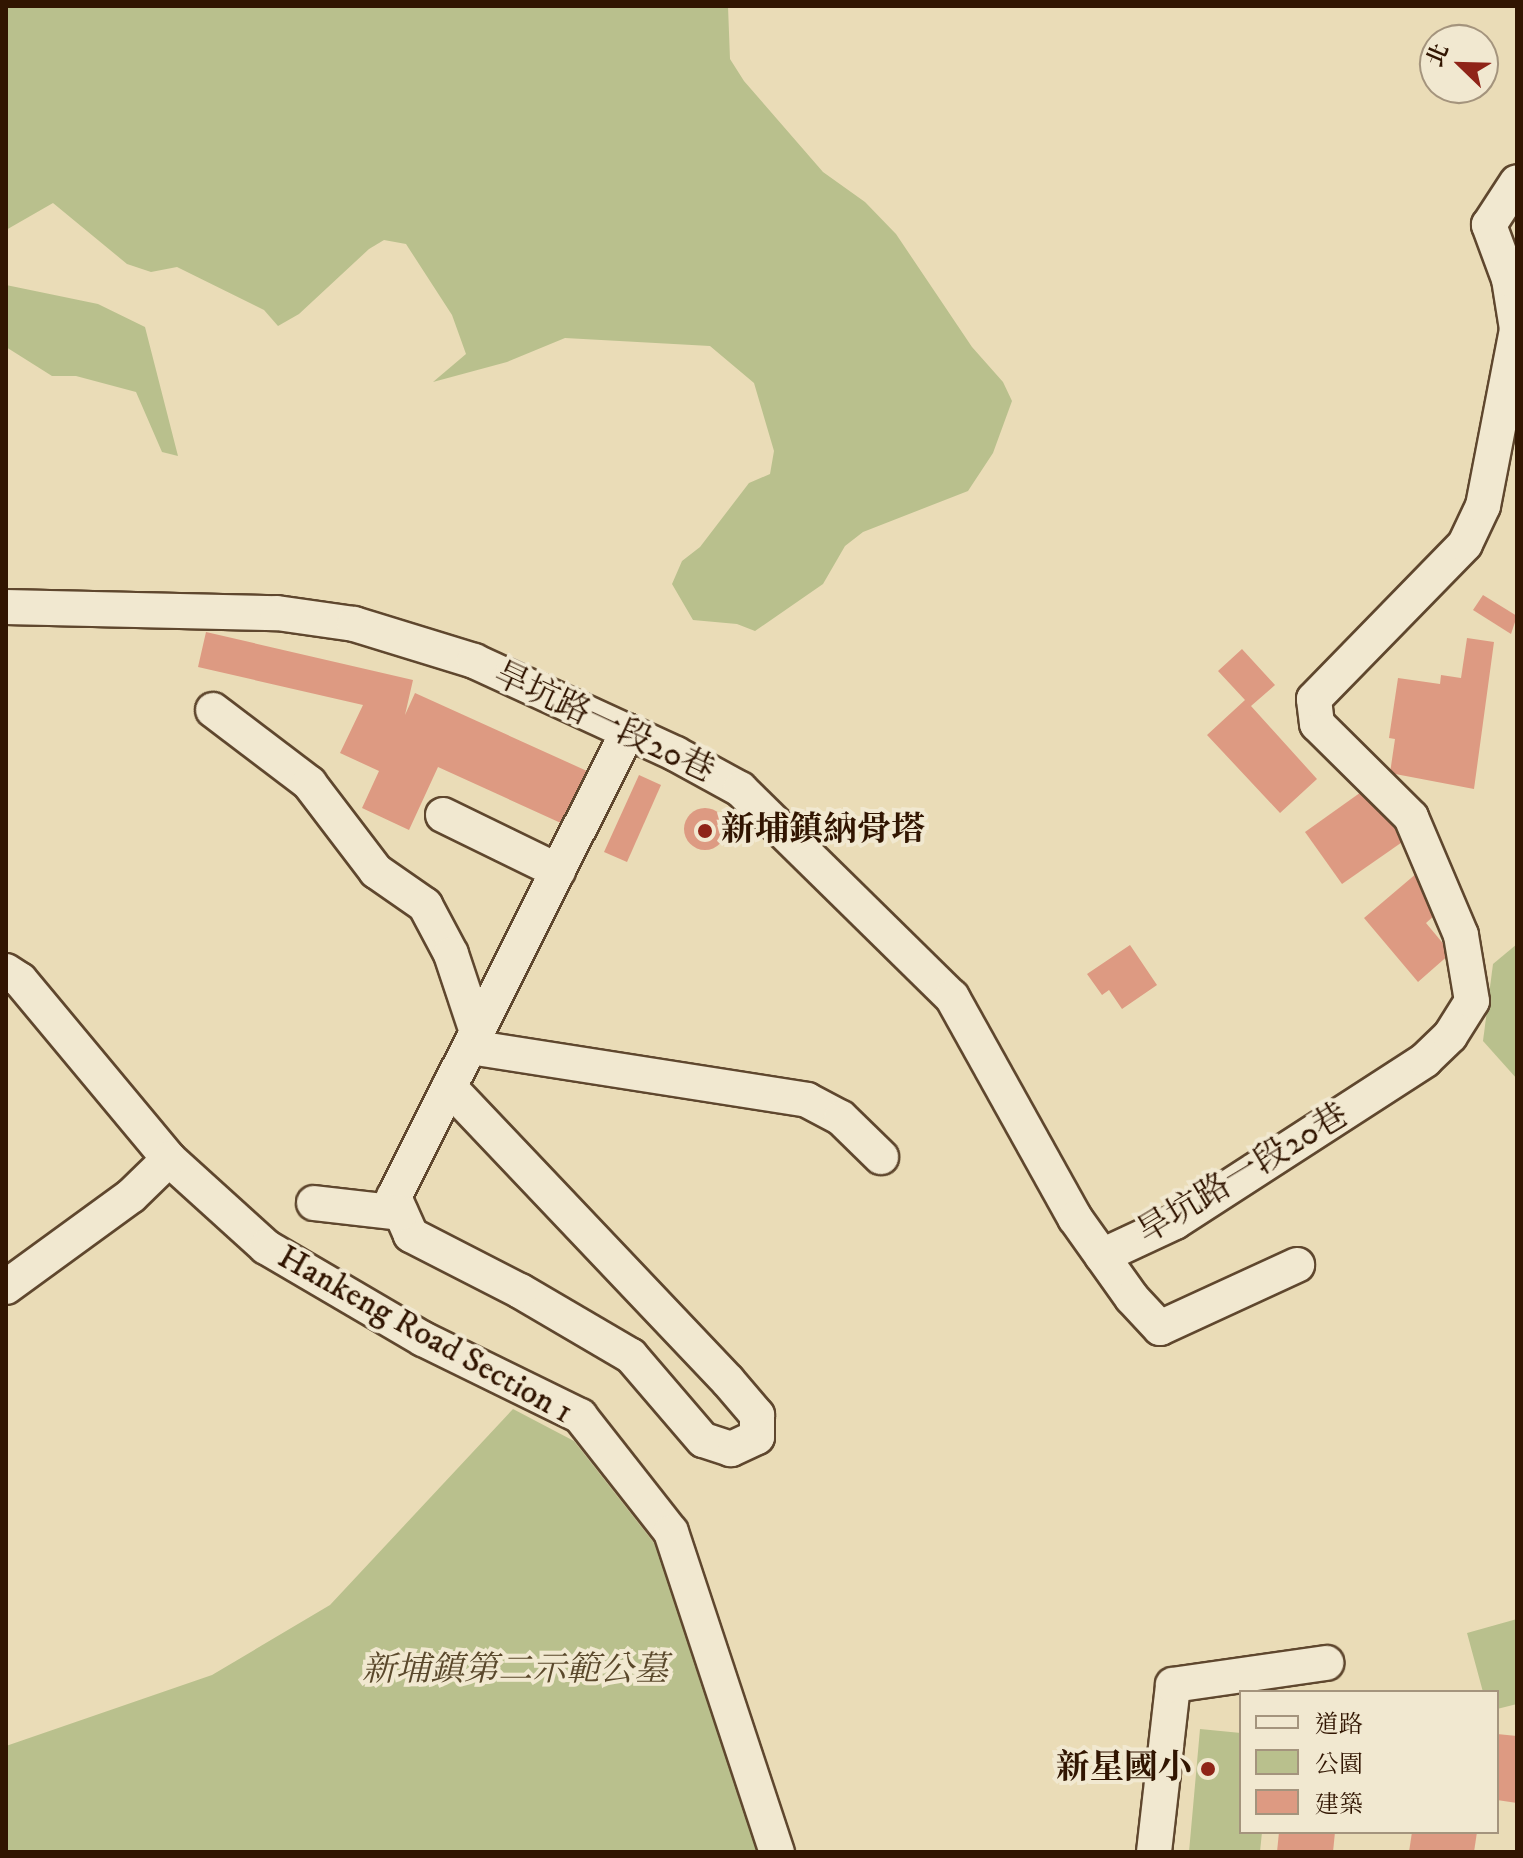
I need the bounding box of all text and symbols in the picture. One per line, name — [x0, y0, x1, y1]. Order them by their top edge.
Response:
north arrow — [1419, 24, 1499, 104]
text: 北 — [1422, 40, 1455, 71]
street label: 旱坑路一段20巷 — [487, 654, 721, 792]
place label: 新埔鎮納骨塔 — [721, 811, 925, 851]
marker: 新埔鎮納骨塔 — [696, 822, 714, 840]
street label: 旱坑路一段20巷 — [1130, 1095, 1356, 1253]
street label: Hankeng Road Section 1 — [270, 1237, 580, 1433]
park label: 新埔鎮第二示範公墓 — [362, 1651, 668, 1691]
legend — [1239, 1690, 1499, 1834]
text: 道路 — [1315, 1710, 1363, 1740]
place label: 新星國小 — [1056, 1749, 1192, 1789]
text: 公園 — [1315, 1750, 1363, 1780]
marker: 新星國小 — [1199, 1760, 1217, 1778]
text: 建築 — [1315, 1790, 1363, 1820]

